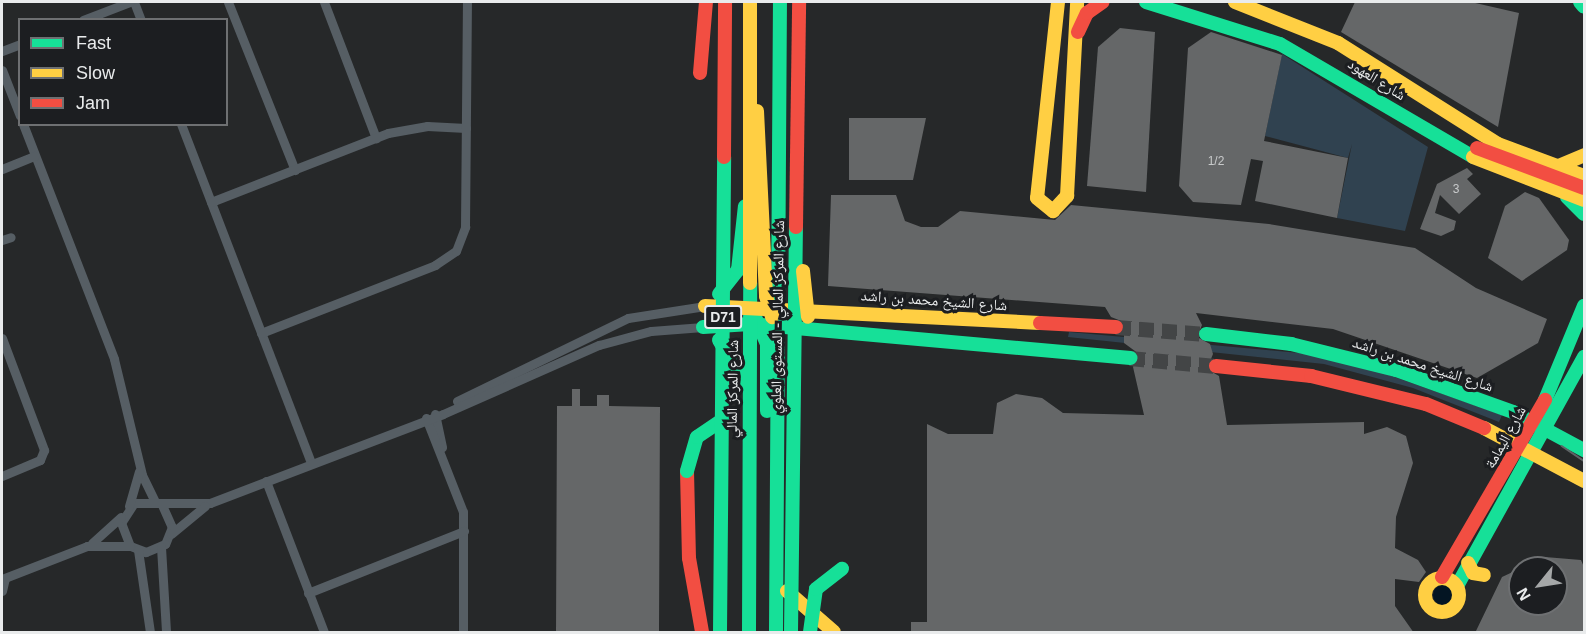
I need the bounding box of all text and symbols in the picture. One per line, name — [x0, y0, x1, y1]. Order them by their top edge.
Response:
legend — [18, 18, 228, 126]
text: Fast — [76, 33, 111, 53]
street label: شارع العهود — [1345, 54, 1409, 104]
text: Slow — [76, 63, 115, 83]
text: Jam — [76, 93, 110, 113]
house number: 1/2 — [1208, 155, 1224, 169]
house number: 3 — [1453, 183, 1459, 197]
street label: شارع المركز المالي - المستوى العلوي — [766, 220, 788, 414]
street label: شارع الشيخ محمد بن راشد — [860, 286, 1008, 314]
road number: D71 — [704, 306, 742, 328]
street label: شارع الشيخ محمد بن راشد — [1350, 333, 1496, 395]
street label: شارع المركز المالي — [722, 340, 742, 438]
street label: شارع اليمامة — [1481, 403, 1529, 471]
north arrow — [1508, 556, 1568, 616]
text: N — [1513, 585, 1534, 604]

